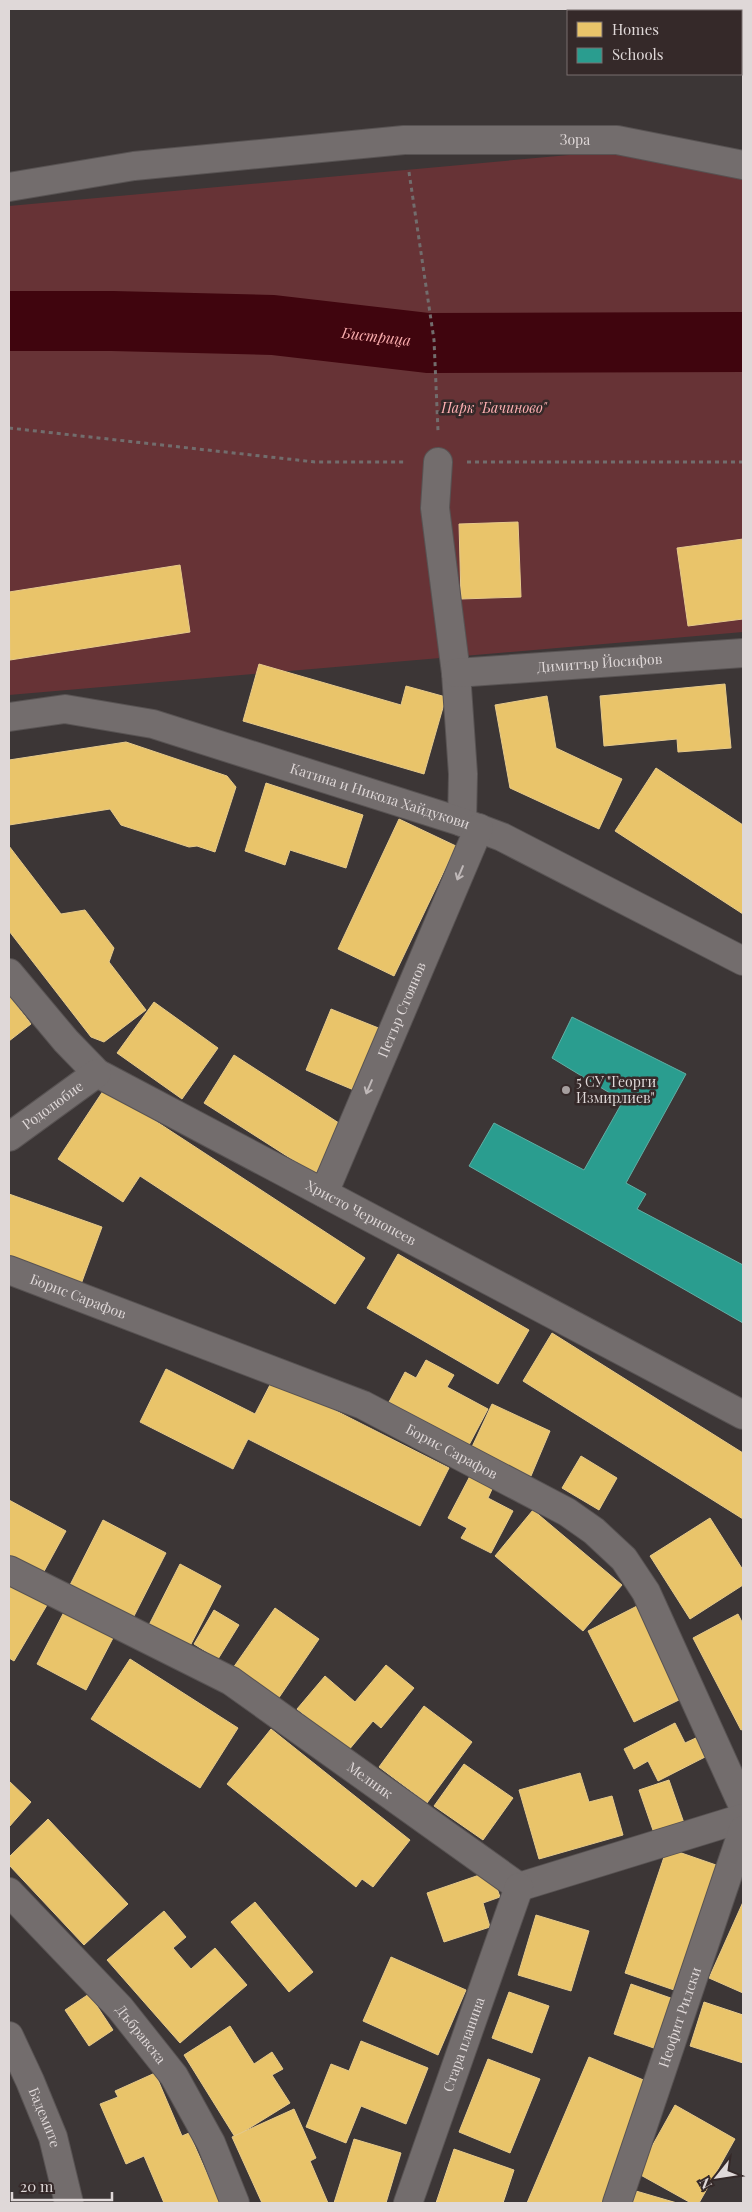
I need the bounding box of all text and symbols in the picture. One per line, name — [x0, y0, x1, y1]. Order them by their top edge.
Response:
legend — [567, 10, 742, 75]
text: Homes — [612, 19, 659, 39]
text: Schools — [612, 44, 664, 64]
street label: Зора — [560, 130, 590, 149]
water label: Бистрица — [340, 322, 412, 350]
park label: Парк "Бачиново" — [440, 398, 547, 417]
street label: Димитър Йосифов — [536, 649, 663, 676]
street label: Катина и Никола Хайдукови — [288, 758, 473, 833]
one-way arrow — [455, 865, 465, 880]
street label: Петър Стоянов — [373, 959, 430, 1060]
place label: 5 СУ "Георги Измирлиев" — [576, 1072, 656, 1107]
street label: Родолюбие — [18, 1076, 87, 1134]
one-way arrow — [364, 1079, 374, 1094]
marker: 5 СУ "Георги Измирлиев" — [560, 1084, 572, 1096]
street label: Христо Чернопеев — [303, 1175, 420, 1250]
street label: Борис Сарафов — [27, 1269, 129, 1323]
street label: Борис Сарафов — [403, 1419, 502, 1483]
street label: Мелник — [344, 1757, 397, 1803]
street label: Неофит Рилски — [653, 1964, 705, 2070]
street label: Стара планина — [438, 1994, 489, 2094]
street label: Дъбравска — [112, 2000, 171, 2067]
street label: Бадемите — [25, 2084, 65, 2149]
north arrow — [692, 2152, 742, 2202]
scale bar — [12, 2170, 112, 2202]
text: N — [695, 2175, 716, 2193]
text: 20 m — [20, 2176, 54, 2196]

